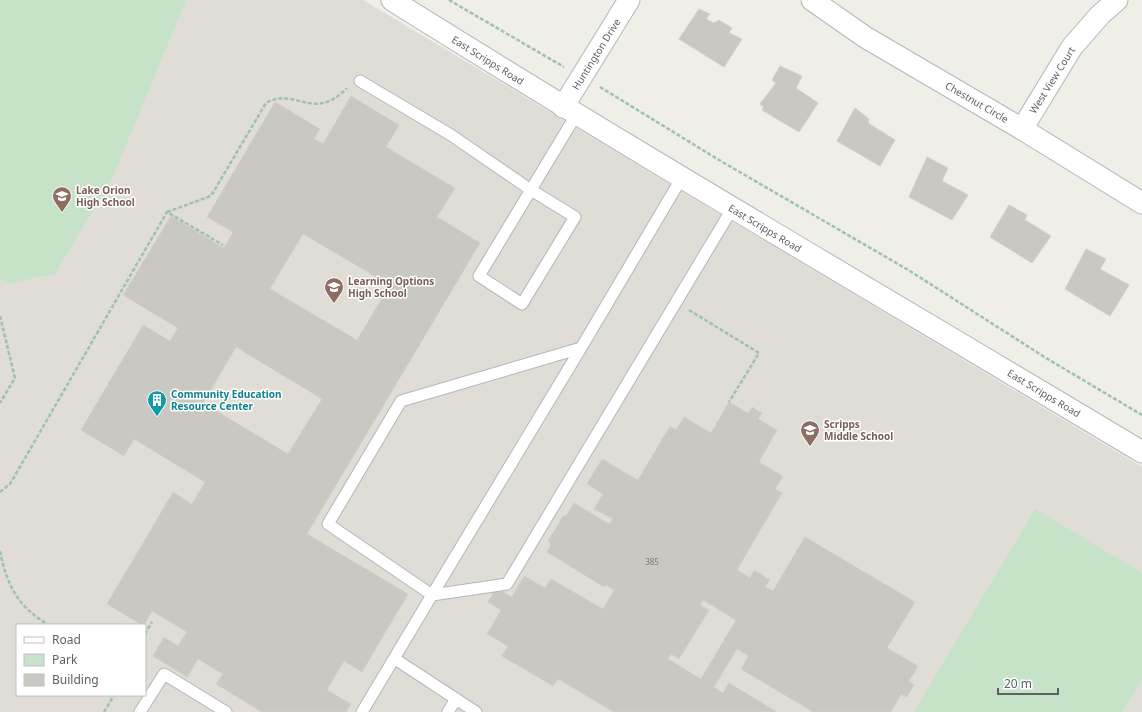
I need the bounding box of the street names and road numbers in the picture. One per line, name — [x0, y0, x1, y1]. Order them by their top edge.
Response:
street label: Huntington Drive — [568, 15, 624, 92]
street label: East Scripps Road — [449, 32, 527, 88]
street label: West View Court — [1026, 44, 1078, 116]
street label: Chestnut Circle — [943, 78, 1012, 126]
street label: East Scripps Road — [726, 201, 804, 255]
street label: East Scripps Road — [1005, 366, 1083, 420]

